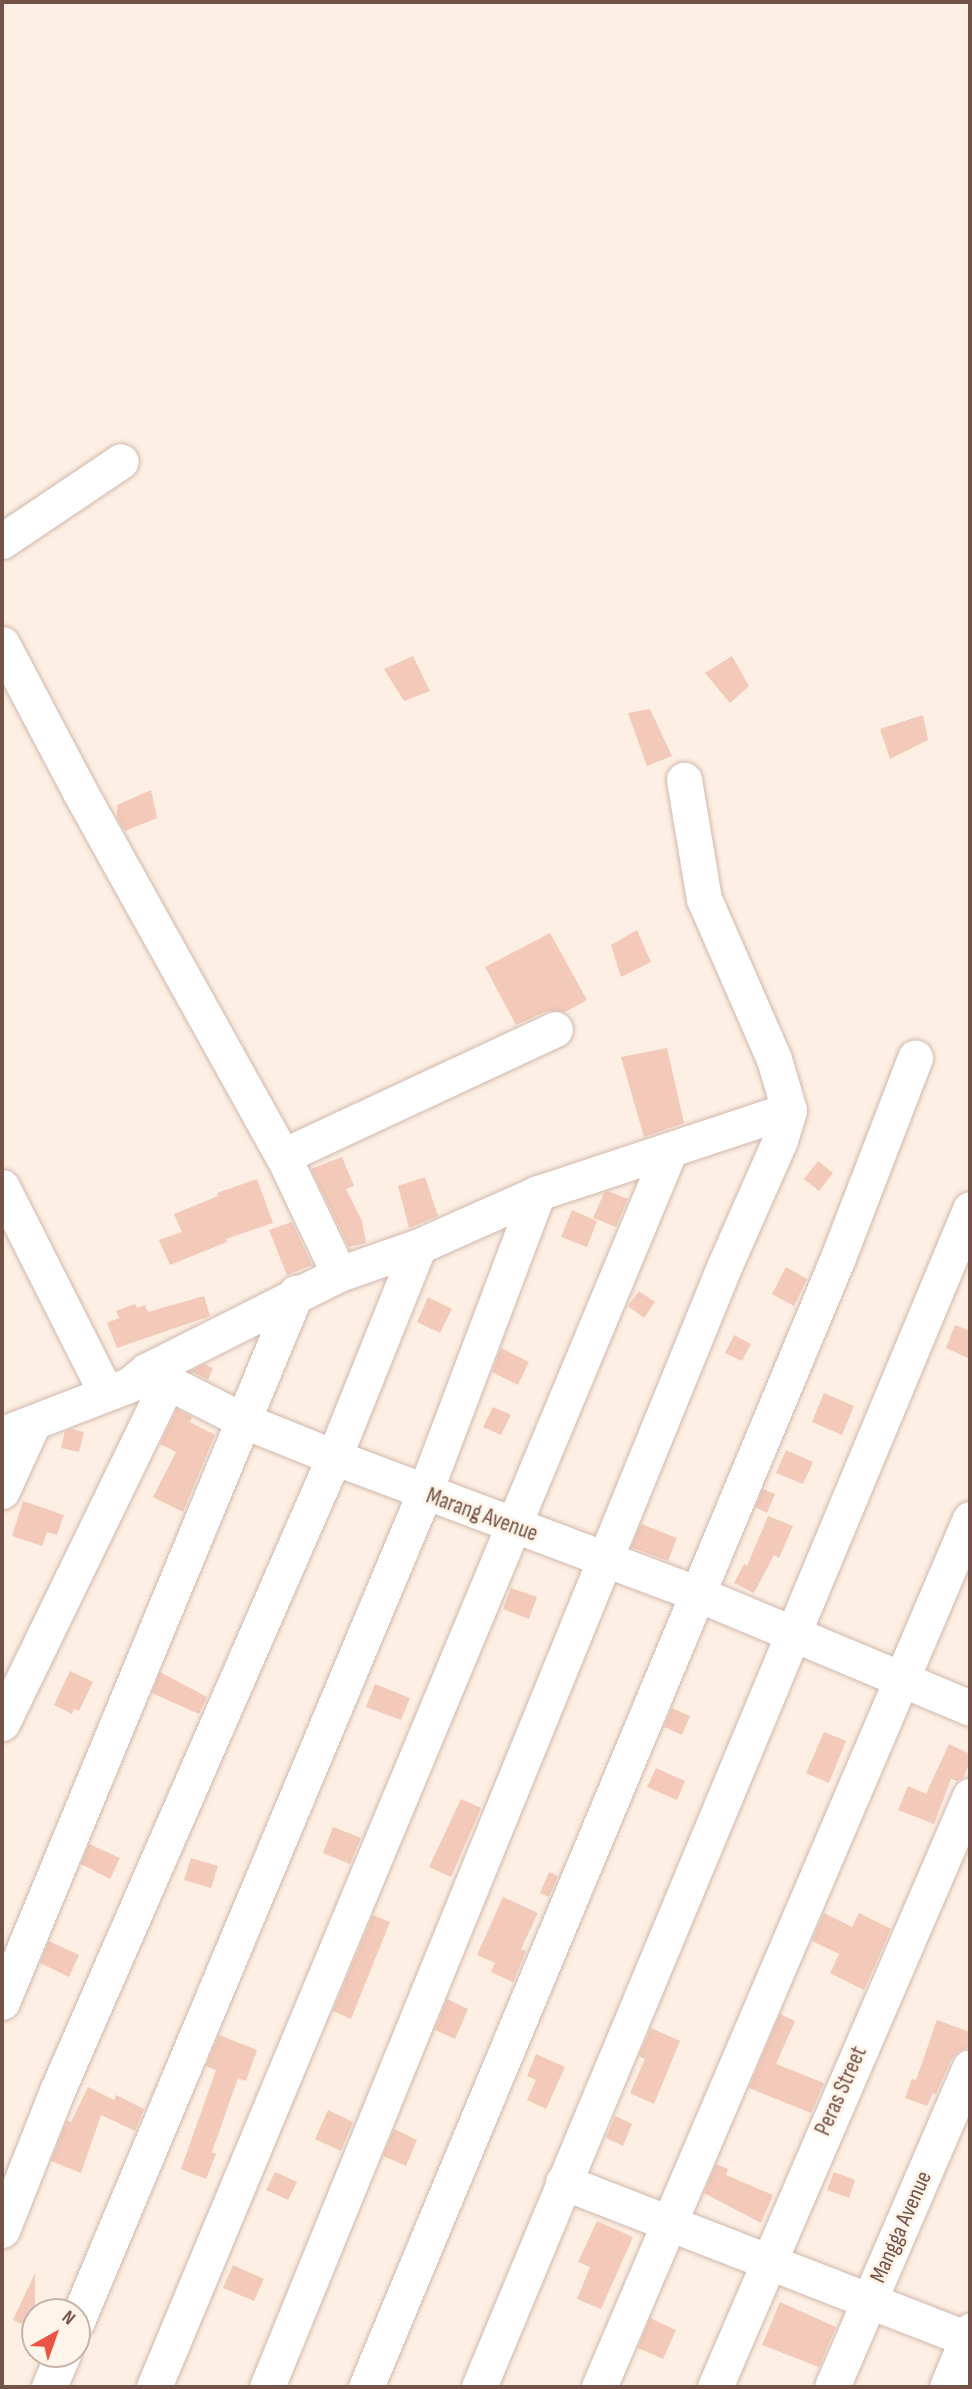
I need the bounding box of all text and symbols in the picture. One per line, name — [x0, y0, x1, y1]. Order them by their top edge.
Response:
street label: Marang Avenue — [423, 1482, 541, 1548]
street label: Peras Street — [809, 2042, 873, 2140]
street label: Mangga Avenue — [864, 2167, 938, 2287]
north arrow — [21, 2298, 91, 2368]
text: N — [57, 2306, 80, 2330]

